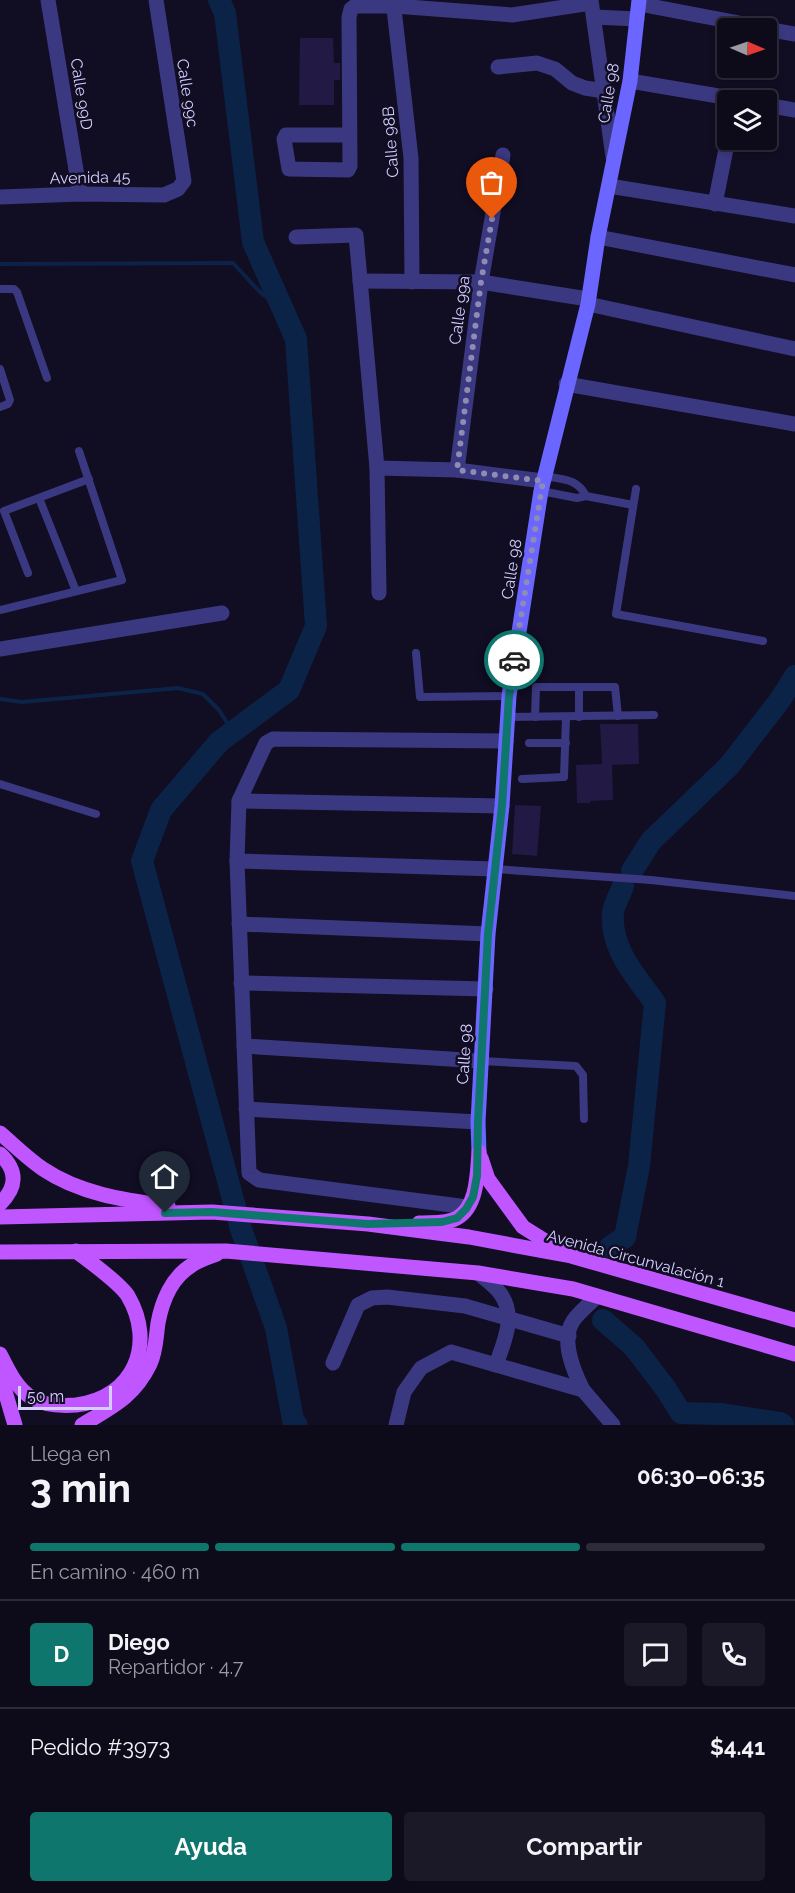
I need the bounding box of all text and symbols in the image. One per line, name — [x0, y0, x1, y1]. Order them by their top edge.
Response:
north arrow — [717, 18, 777, 78]
map controls — [717, 18, 777, 150]
street label: Calle 99D — [66, 57, 97, 131]
street label: Calle 99c — [173, 57, 202, 129]
street label: Calle 98 — [594, 62, 623, 125]
button: layers — [717, 90, 777, 150]
street label: Calle 98B — [379, 106, 402, 178]
pin — [466, 157, 517, 219]
icon: bag — [475, 166, 508, 199]
street label: Avenida 45 — [49, 167, 131, 188]
street label: Calle 99a — [445, 274, 474, 346]
street label: Calle 98 — [497, 538, 526, 601]
courier — [484, 630, 544, 690]
icon: car — [498, 644, 531, 677]
street label: Calle 98 — [453, 1023, 476, 1085]
pin — [139, 1151, 190, 1213]
icon: home — [148, 1160, 181, 1193]
street label: Avenida Circunvalación 1 — [545, 1226, 727, 1291]
scale bar — [18, 1383, 112, 1410]
text: 50 m — [27, 1387, 64, 1406]
text: Llega en — [30, 1442, 111, 1466]
text: 06:30–06:35 — [637, 1463, 765, 1489]
text: 3 min — [30, 1465, 131, 1511]
text: En camino · 460 m — [30, 1560, 200, 1584]
button: chat — [624, 1623, 687, 1686]
button: phone — [702, 1623, 765, 1686]
text: Diego — [108, 1629, 170, 1655]
text: D — [54, 1641, 69, 1667]
text: Repartidor · 4.7 — [108, 1655, 244, 1679]
text: Pedido #3973 — [30, 1734, 170, 1760]
text: $4.41 — [710, 1734, 765, 1760]
button: Ayuda — [30, 1812, 392, 1881]
button: Compartir — [404, 1812, 765, 1881]

